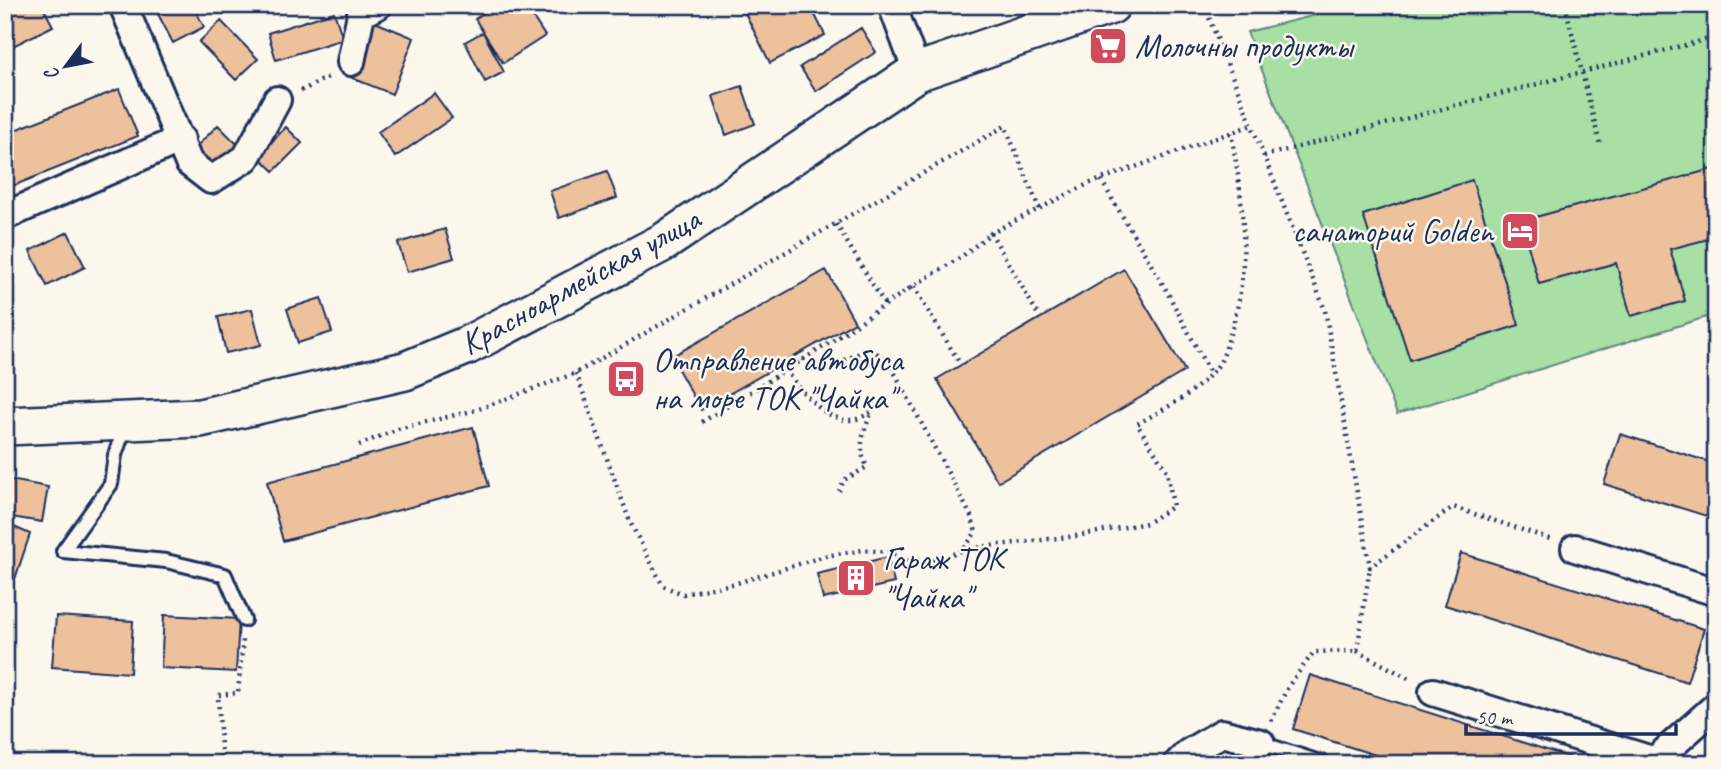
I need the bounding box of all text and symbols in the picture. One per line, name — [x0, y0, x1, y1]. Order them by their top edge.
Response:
supermarket icon: Молочны продукты — [1087, 25, 1129, 67]
place label: Молочны продукты — [1135, 25, 1355, 67]
north arrow — [32, 32, 102, 102]
text: С — [38, 62, 65, 85]
street label: Красноармейская улица — [453, 197, 709, 364]
place label: санаторий Golden — [1292, 210, 1495, 252]
hotel icon: санаторий Golden — [1499, 210, 1541, 252]
place label: Отправление автобуса на море ТОК "Чайка" — [653, 339, 905, 419]
bus stop icon: Отправление автобуса на море ТОК "Чайка" — [605, 358, 647, 400]
place label: Гараж ТОК "Чайка" — [883, 538, 1008, 618]
building icon: Гараж ТОК "Чайка" — [835, 557, 877, 599]
scale bar — [1466, 692, 1676, 736]
text: 50 m — [1476, 704, 1514, 730]

